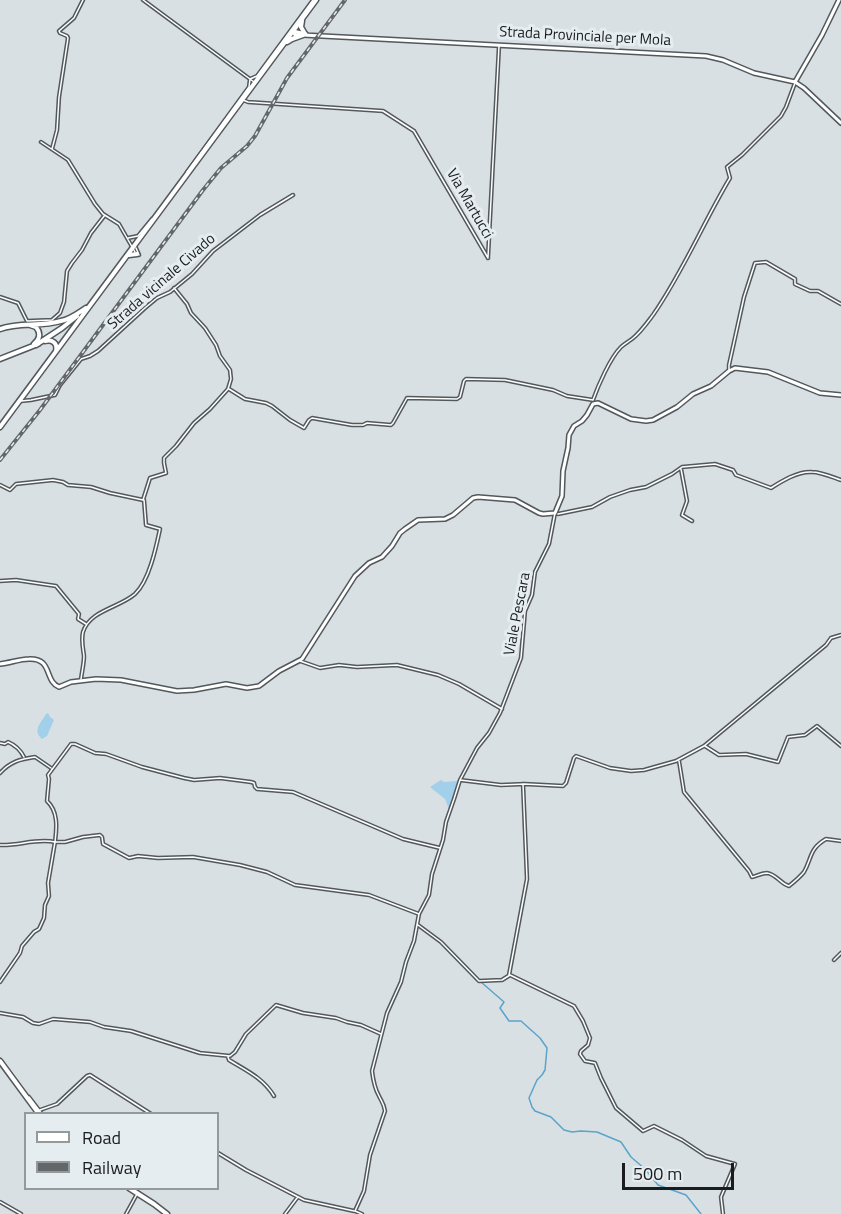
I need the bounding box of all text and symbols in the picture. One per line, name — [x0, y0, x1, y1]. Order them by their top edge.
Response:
street label: Strada Provinciale per Mola — [499, 24, 671, 50]
street label: Via Martucci — [442, 166, 496, 242]
street label: Strada vicinale Civado — [104, 230, 220, 334]
street label: Viale Pescara — [501, 571, 535, 657]
legend — [24, 1112, 219, 1190]
text: Road — [82, 1124, 121, 1151]
scale bar — [625, 1151, 738, 1189]
text: Railway — [82, 1154, 141, 1181]
text: 500 m — [633, 1160, 682, 1187]

